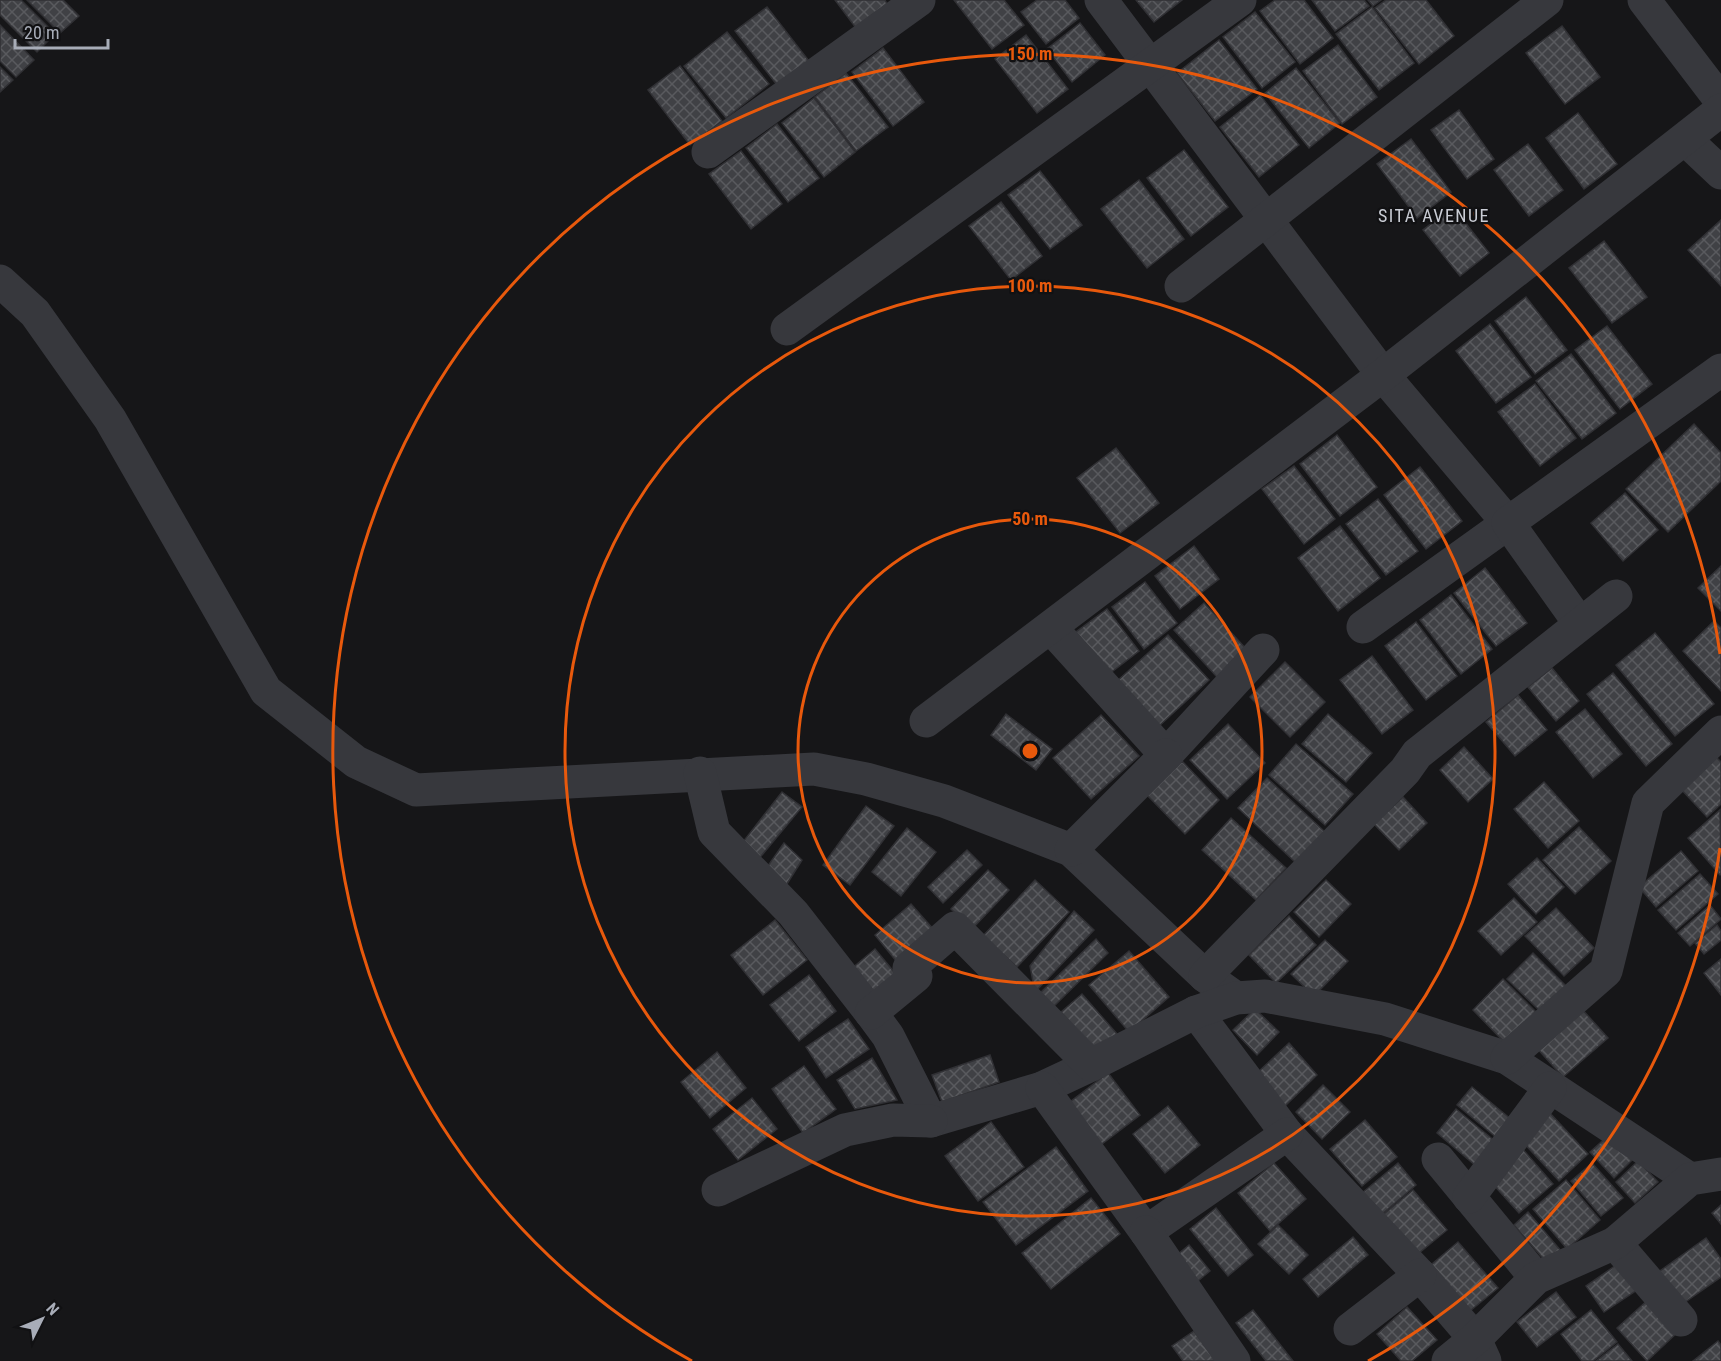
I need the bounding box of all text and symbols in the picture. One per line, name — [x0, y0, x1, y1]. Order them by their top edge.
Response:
scale bar — [15, 12, 108, 50]
text: 20 m — [24, 22, 59, 43]
text: 150 m — [1008, 43, 1052, 64]
district label: SITA AVENUE — [1378, 205, 1490, 226]
text: 100 m — [1008, 275, 1052, 296]
text: 50 m — [1012, 508, 1048, 529]
centre of rings — [1020, 741, 1040, 761]
north arrow — [12, 1289, 72, 1349]
text: N — [42, 1299, 63, 1319]

